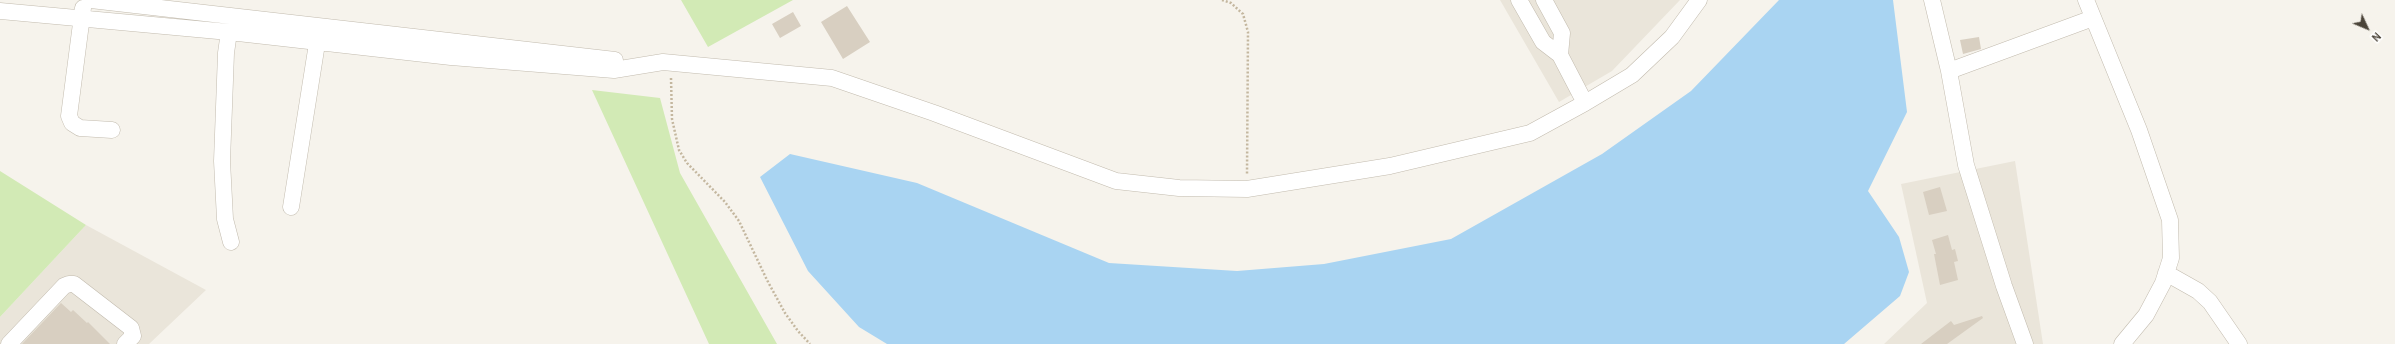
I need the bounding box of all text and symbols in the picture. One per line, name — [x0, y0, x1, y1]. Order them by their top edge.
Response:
north arrow — [2347, 8, 2387, 48]
text: N — [2369, 29, 2383, 44]

